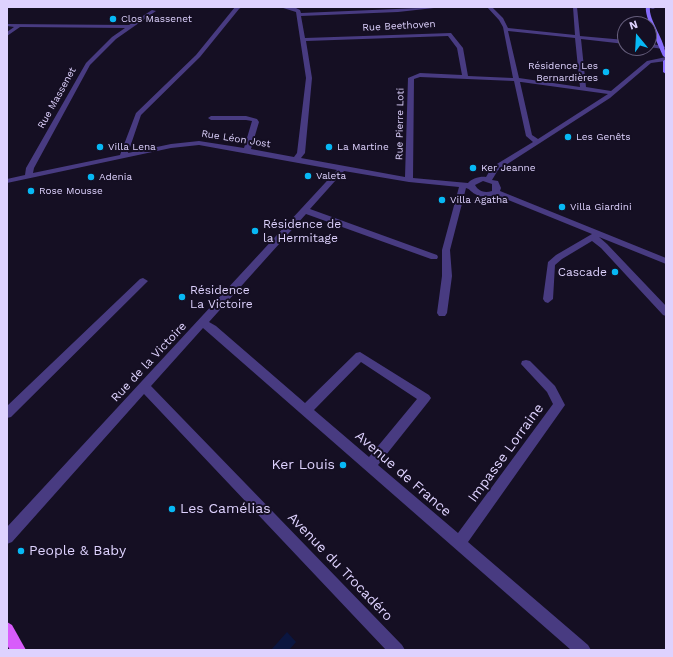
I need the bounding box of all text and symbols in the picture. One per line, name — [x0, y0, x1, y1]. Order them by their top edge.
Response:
place label: Clos Massenet — [121, 13, 192, 25]
marker: Clos Massenet — [108, 14, 118, 24]
north arrow — [617, 16, 657, 56]
street label: Rue Beethoven — [362, 18, 436, 34]
text: N — [628, 18, 639, 33]
place label: Résidence Les Bernardières — [528, 60, 598, 84]
street label: Rue Massenet — [35, 65, 79, 131]
marker: Résidence Les Bernardières — [601, 67, 611, 77]
street label: Rue Pierre Loti — [393, 88, 407, 160]
street label: Rue Léon Jost — [200, 128, 272, 150]
place label: Les Genêts — [576, 131, 631, 143]
marker: Les Genêts — [563, 132, 573, 142]
place label: Villa Lena — [108, 141, 156, 153]
place label: La Martine — [337, 141, 389, 153]
marker: Villa Lena — [95, 142, 105, 152]
marker: La Martine — [324, 142, 334, 152]
place label: Ker Jeanne — [481, 162, 536, 174]
marker: Ker Jeanne — [468, 163, 478, 173]
place label: Valeta — [316, 170, 346, 182]
place label: Adenia — [99, 171, 132, 183]
marker: Valeta — [303, 171, 313, 181]
marker: Adenia — [86, 172, 96, 182]
place label: Rose Mousse — [39, 185, 103, 197]
marker: Rose Mousse — [26, 186, 36, 196]
place label: Villa Agatha — [450, 194, 508, 206]
marker: Villa Agatha — [437, 195, 447, 205]
place label: Villa Giardini — [570, 201, 632, 213]
marker: Villa Giardini — [557, 202, 567, 212]
place label: Résidence de la Hermitage — [263, 217, 341, 245]
marker: Résidence de la Hermitage — [250, 226, 260, 236]
place label: Cascade — [558, 265, 607, 279]
marker: Cascade — [610, 267, 620, 277]
place label: Résidence La Victoire — [190, 283, 253, 311]
marker: Résidence La Victoire — [177, 292, 187, 302]
street label: Rue de la Victoire — [108, 319, 190, 405]
street label: Impasse Lorraine — [465, 400, 547, 506]
street label: Avenue de France — [351, 428, 455, 520]
place label: Ker Louis — [272, 457, 335, 473]
marker: Ker Louis — [338, 460, 348, 470]
place label: Les Camélias — [180, 501, 271, 517]
marker: Les Camélias — [167, 504, 177, 514]
street label: Avenue du Trocadéro — [284, 509, 396, 625]
place label: People & Baby — [29, 543, 126, 559]
marker: People & Baby — [16, 546, 26, 556]

